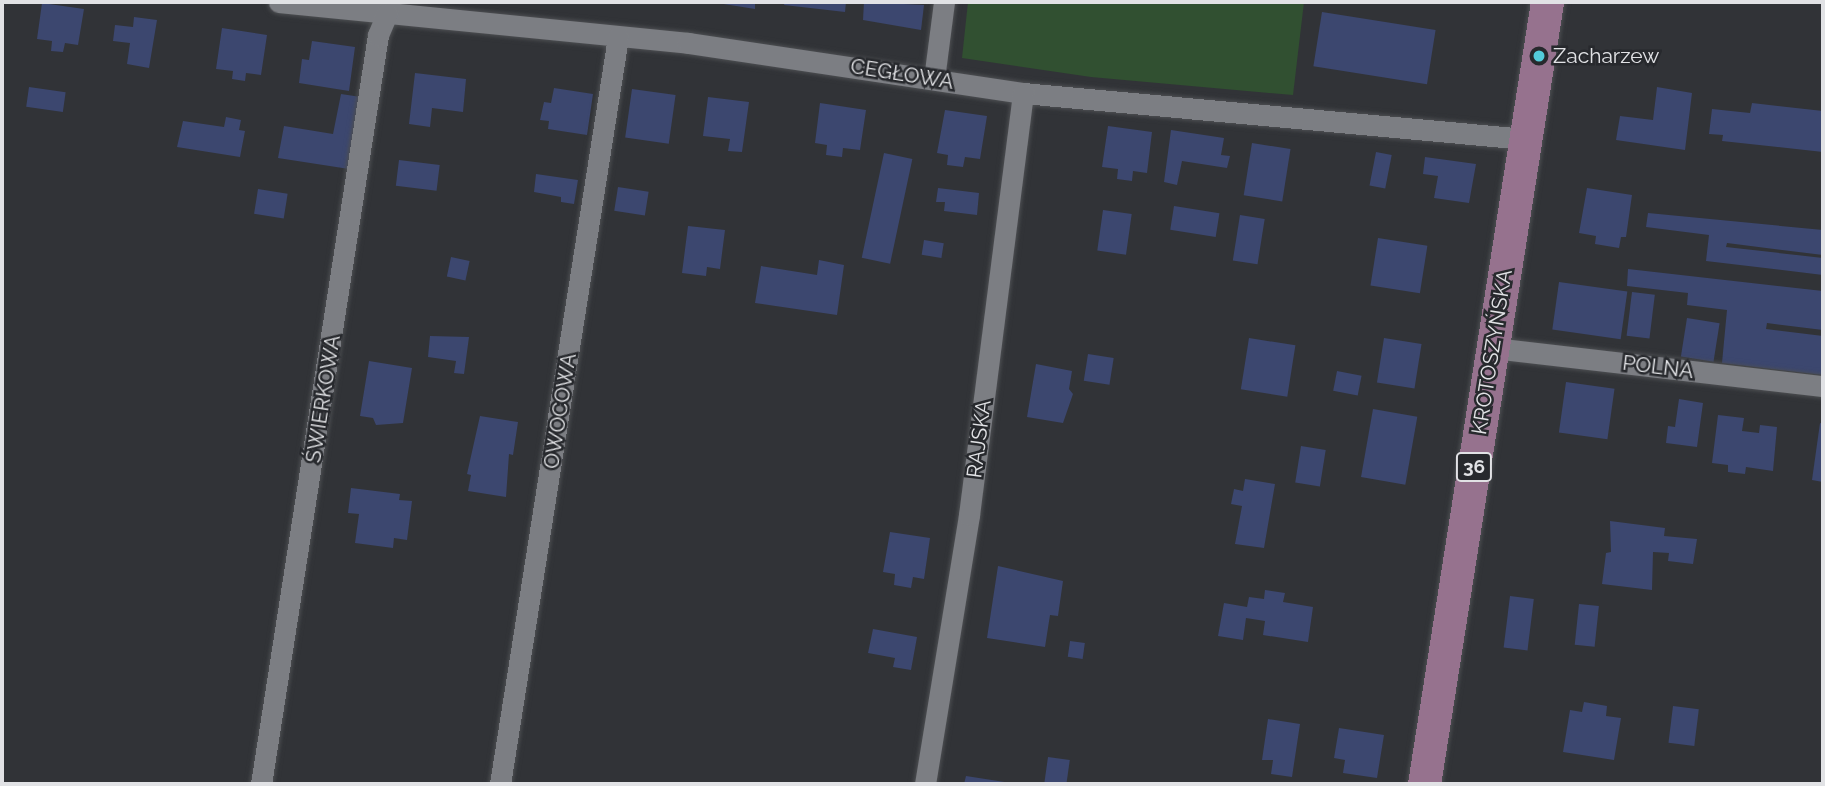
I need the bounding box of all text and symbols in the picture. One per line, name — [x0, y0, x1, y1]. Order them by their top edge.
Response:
place label: Zacharzew — [1553, 43, 1659, 69]
marker: Zacharzew — [1531, 48, 1547, 64]
street label: CEGŁOWA — [849, 53, 955, 95]
street label: KROTOSZYŃSKA — [1467, 268, 1517, 436]
street label: ŚWIERKOWA — [300, 333, 346, 465]
street label: POLNA — [1621, 350, 1695, 384]
street label: OWOCOWA — [538, 351, 582, 471]
street label: RAJSKA — [962, 399, 996, 479]
road number: 36 — [1455, 452, 1493, 482]

